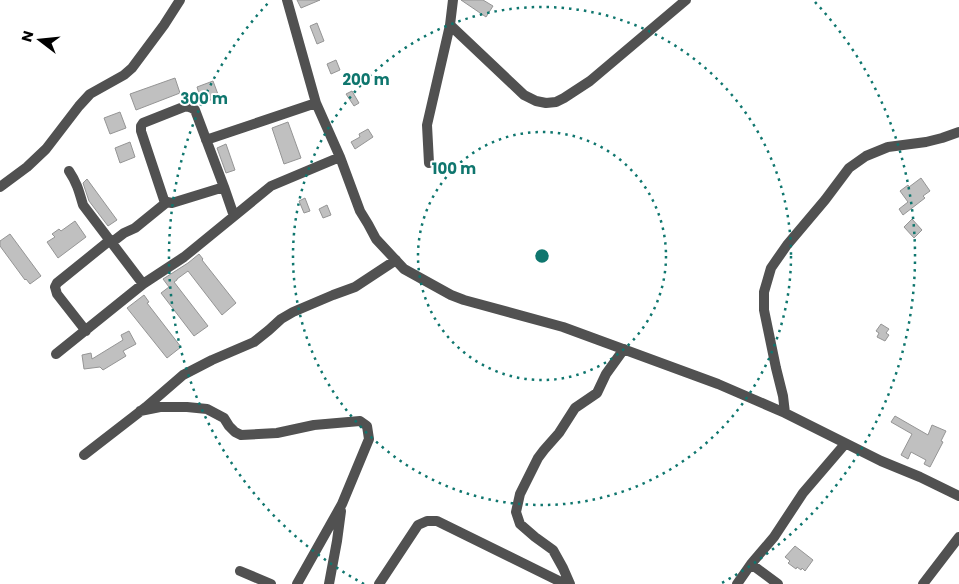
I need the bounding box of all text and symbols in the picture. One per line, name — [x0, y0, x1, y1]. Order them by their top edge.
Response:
north arrow — [15, 15, 65, 65]
text: N — [16, 29, 39, 44]
text: 200 m — [342, 69, 390, 90]
text: 300 m — [180, 88, 228, 109]
text: 100 m — [432, 158, 476, 179]
centre of rings — [533, 247, 551, 265]

